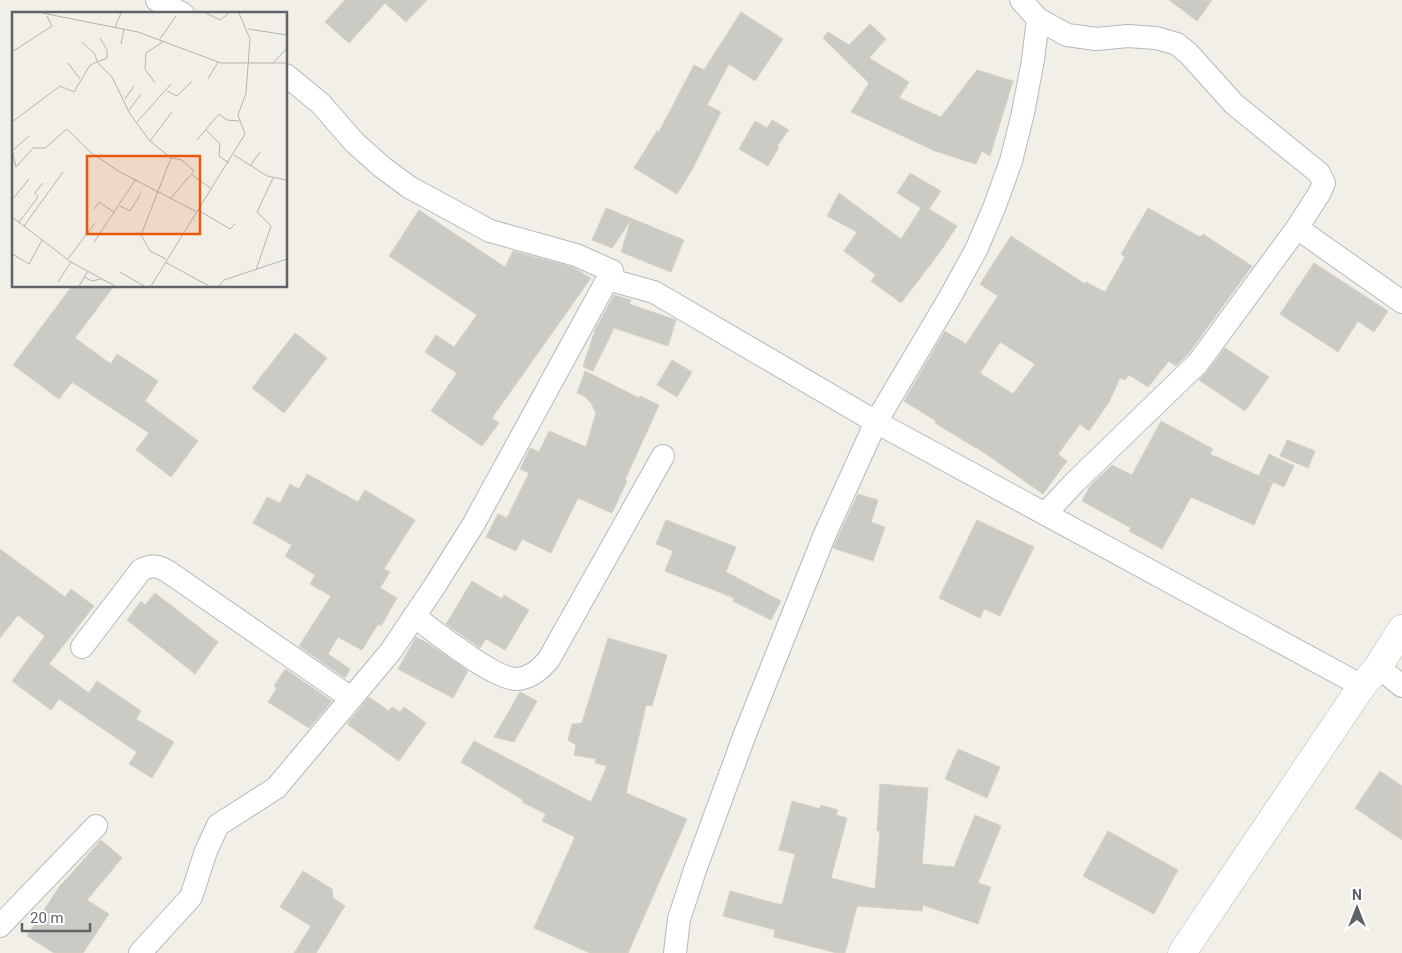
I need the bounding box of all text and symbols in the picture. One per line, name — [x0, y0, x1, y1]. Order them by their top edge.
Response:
inset map — [12, 12, 288, 288]
north arrow — [1332, 883, 1382, 933]
text: N — [1352, 887, 1362, 903]
scale bar — [22, 900, 90, 932]
text: 20 m — [30, 909, 64, 927]

